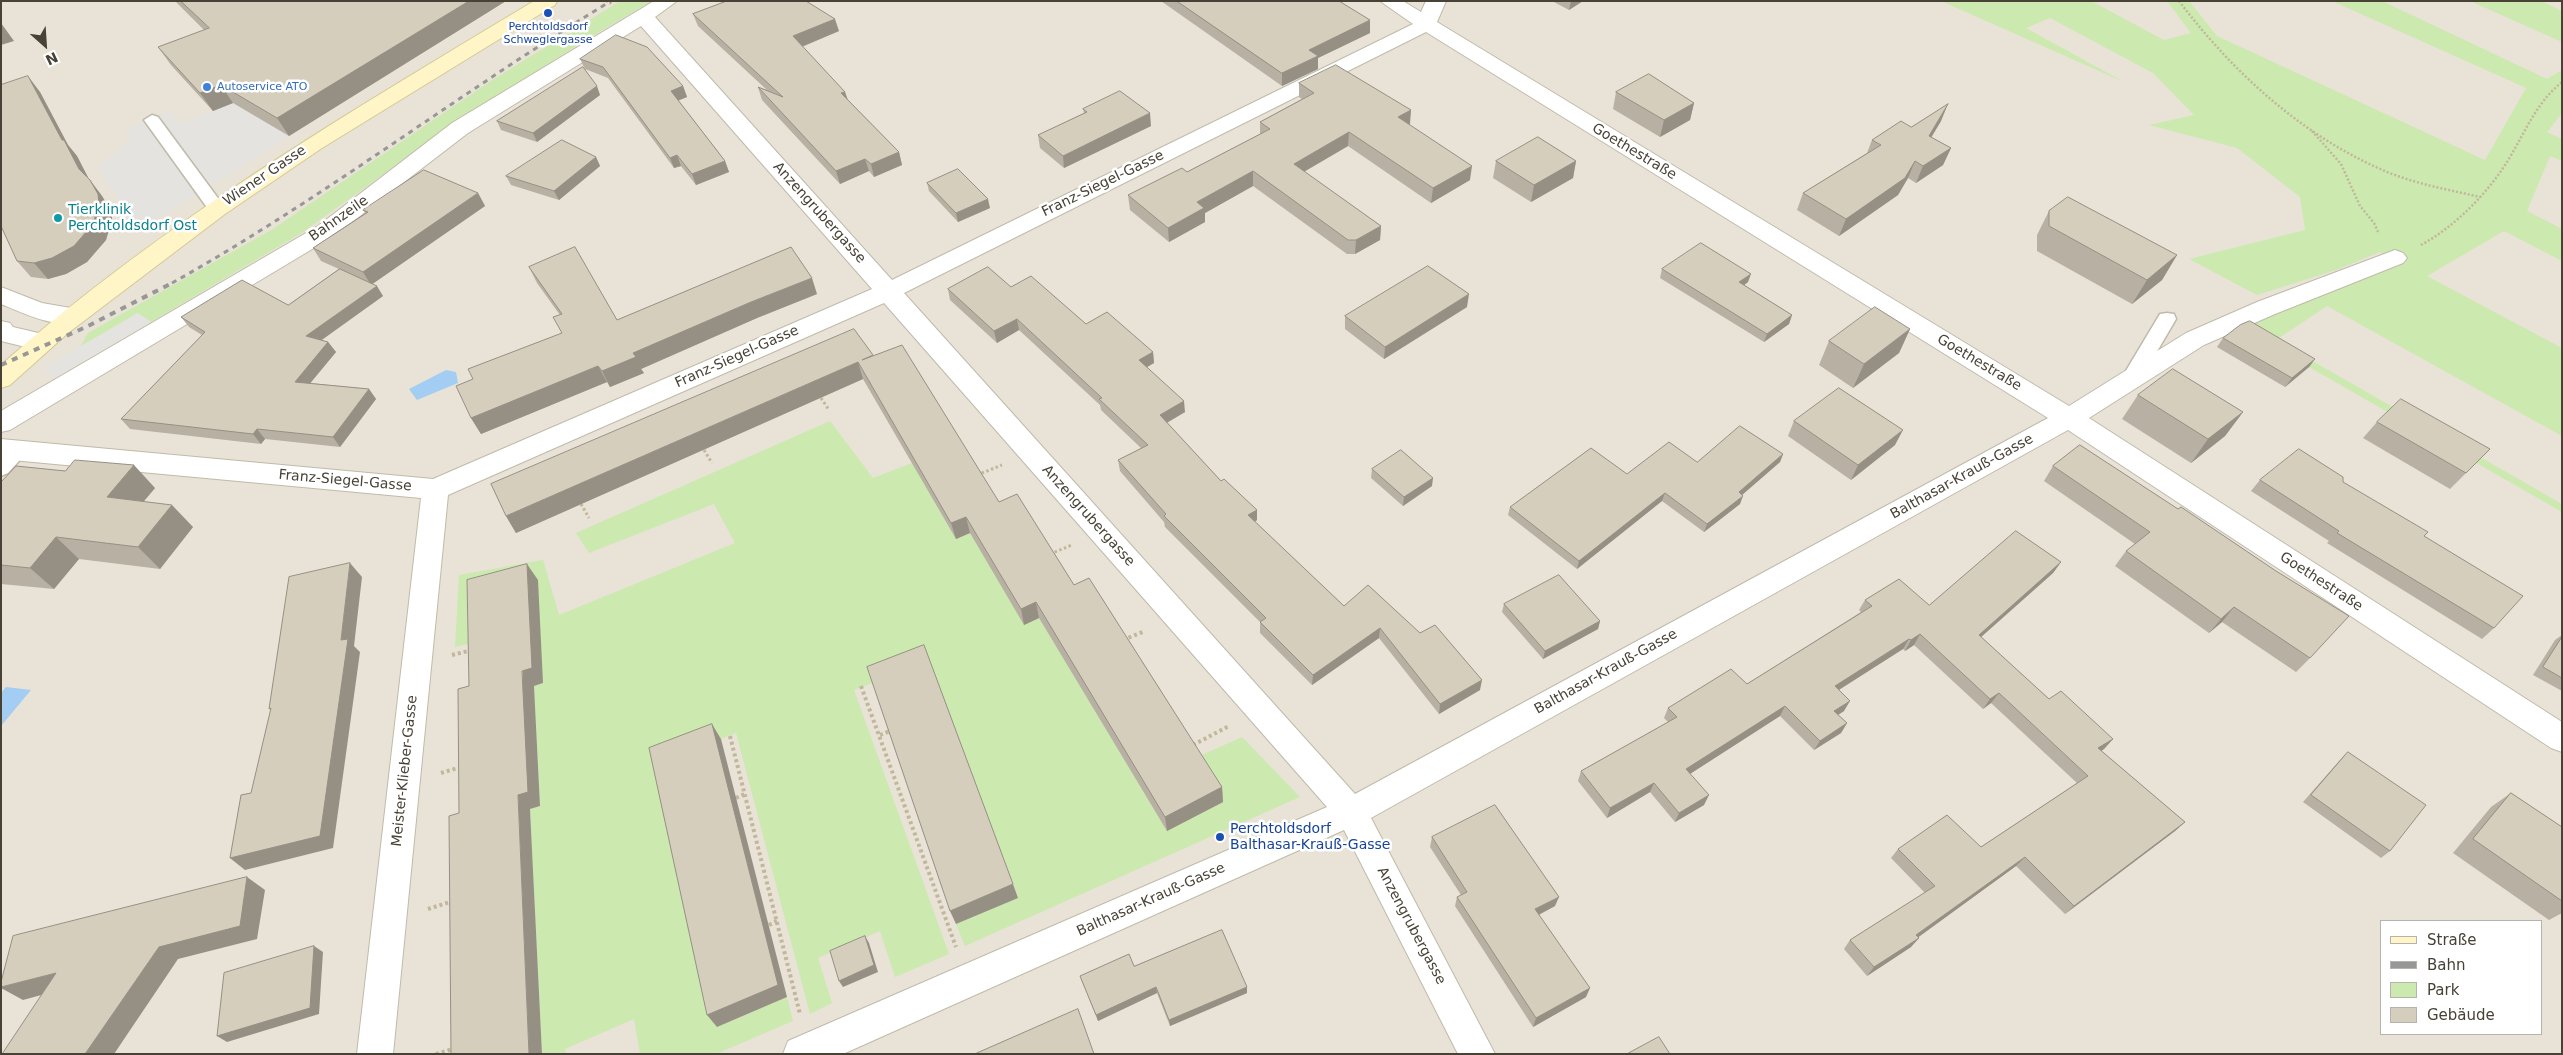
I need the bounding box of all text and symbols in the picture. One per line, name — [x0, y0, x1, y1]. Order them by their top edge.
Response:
marker: Perchtoldsdorf Schweglergasse — [542, 7, 554, 19]
north arrow — [20, 20, 70, 70]
place label: Perchtoldsdorf Schweglergasse — [504, 20, 592, 46]
text: N — [43, 49, 60, 68]
place label: Autoservice ATO — [217, 80, 307, 94]
marker: Autoservice ATO — [201, 81, 213, 93]
street label: Goethestraße — [1589, 120, 1679, 184]
street label: Wiener Gasse — [220, 142, 310, 210]
street label: Franz-Siegel-Gasse — [1039, 147, 1167, 221]
street label: Anzengrubergasse — [769, 159, 869, 267]
street label: Bahnzeile — [306, 193, 372, 245]
place label: Tierklinik Perchtoldsdorf Ost — [68, 202, 197, 234]
marker: Tierklinik Perchtoldsdorf Ost — [52, 212, 64, 224]
street label: Franz-Siegel-Gasse — [673, 322, 801, 392]
street label: Goethestraße — [1934, 331, 2024, 395]
street label: Balthasar-Krauß-Gasse — [1888, 431, 2036, 523]
street label: Anzengrubergasse — [1038, 462, 1138, 570]
street label: Franz-Siegel-Gasse — [278, 467, 412, 495]
street label: Goethestraße — [2276, 549, 2366, 615]
street label: Balthasar-Krauß-Gasse — [1532, 626, 1680, 718]
street label: Meister-Klieber-Gasse — [389, 695, 421, 847]
place label: Perchtoldsdorf Balthasar-Krauß-Gasse — [1230, 821, 1390, 854]
marker: Perchtoldsdorf Balthasar-Krauß-Gasse — [1214, 831, 1226, 843]
street label: Balthasar-Krauß-Gasse — [1074, 860, 1228, 940]
street label: Anzengrubergasse — [1373, 864, 1449, 988]
legend — [2380, 920, 2543, 1035]
text: Straße — [2427, 931, 2476, 949]
text: Bahn — [2427, 956, 2466, 974]
text: Park — [2427, 981, 2459, 999]
text: Gebäude — [2427, 1006, 2495, 1024]

